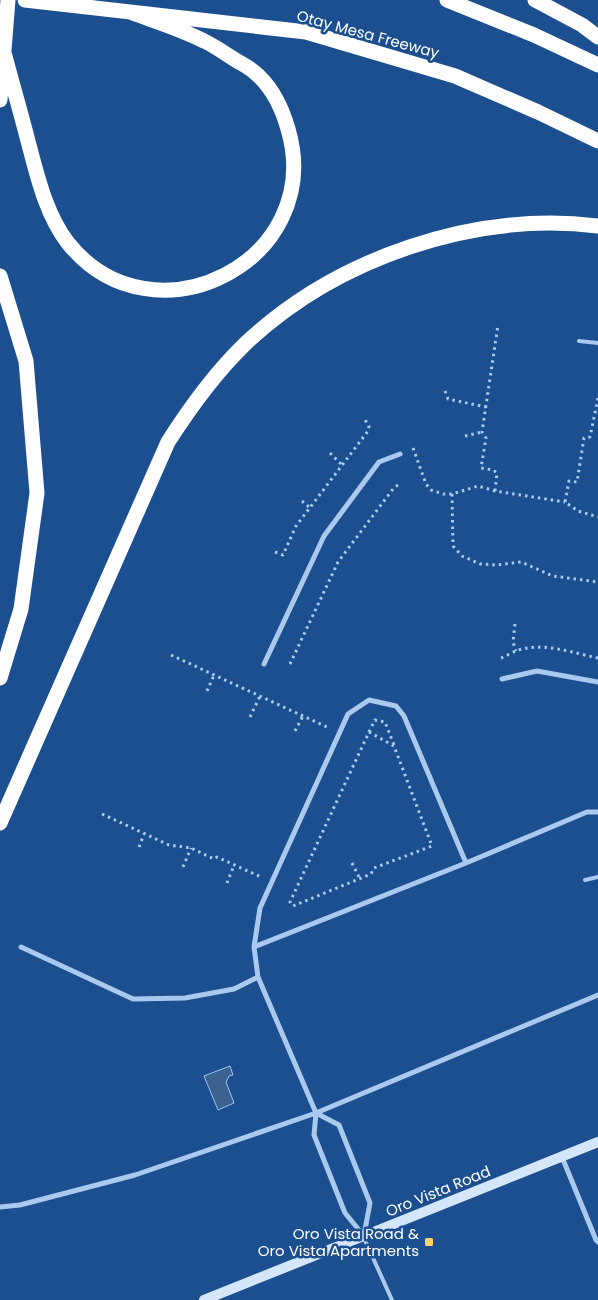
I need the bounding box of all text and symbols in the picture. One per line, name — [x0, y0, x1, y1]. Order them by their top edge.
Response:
street label: Otay Mesa Freeway — [294, 5, 442, 63]
street label: Oro Vista Road — [382, 1160, 494, 1222]
place label: Oro Vista Road & Oro Vista Apartments — [258, 1223, 419, 1261]
marker: Oro Vista Road & Oro Vista Apartments — [423, 1236, 435, 1248]

